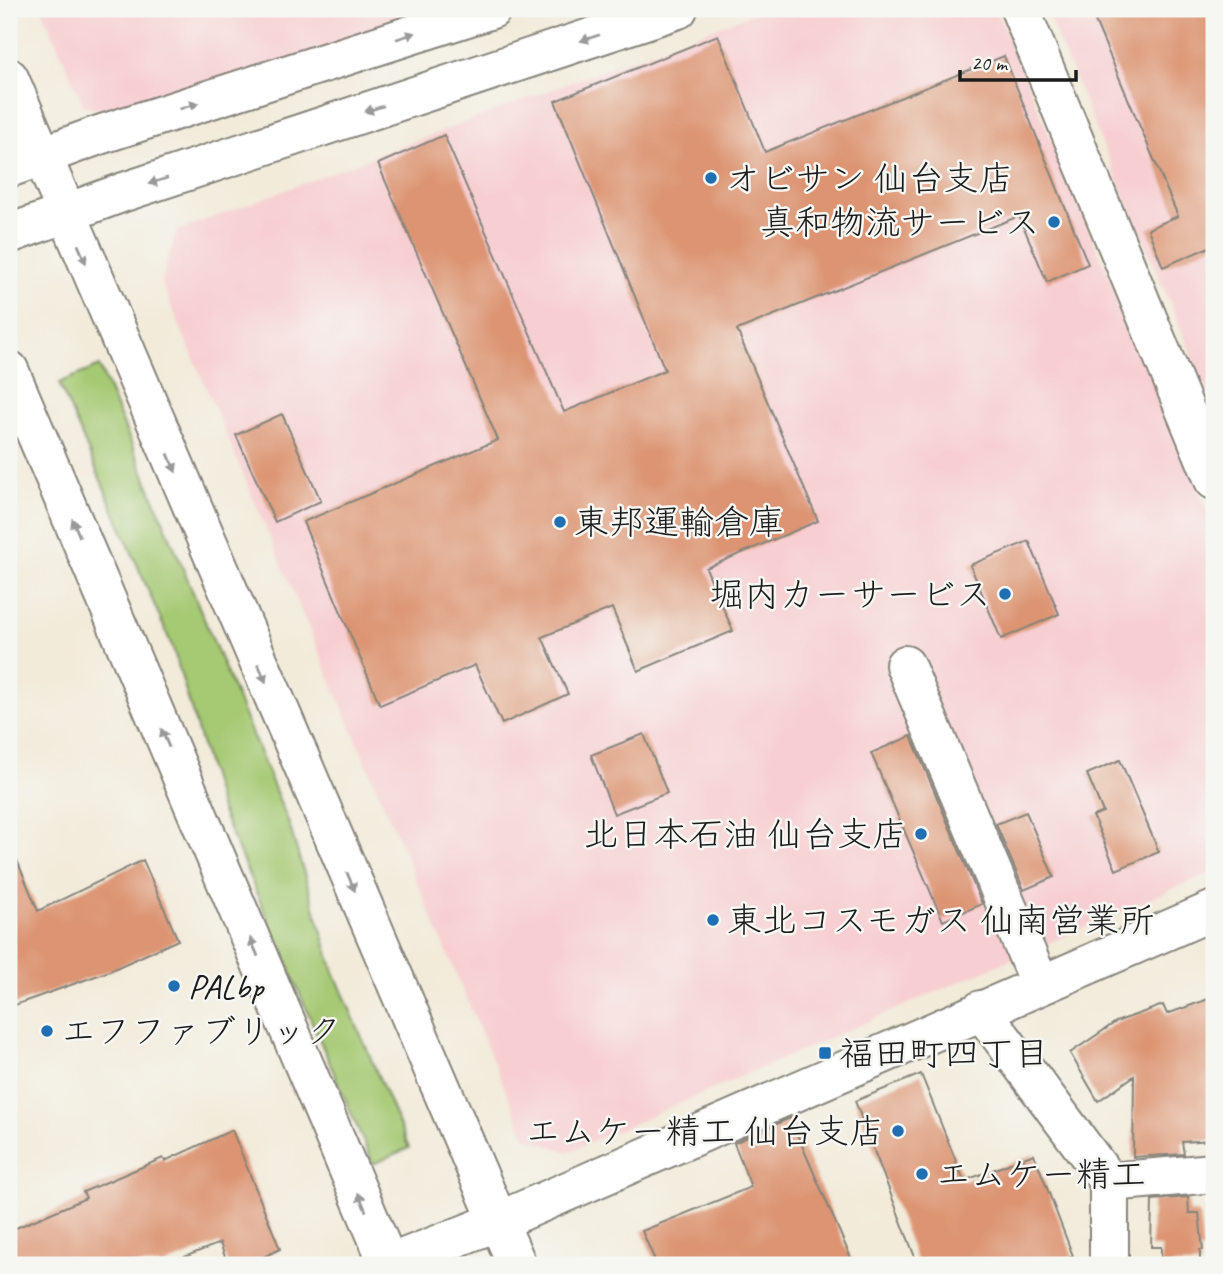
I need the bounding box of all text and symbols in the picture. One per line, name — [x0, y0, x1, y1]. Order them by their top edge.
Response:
one-way arrow — [395, 31, 416, 41]
one-way arrow — [579, 33, 600, 44]
scale bar — [960, 38, 1076, 82]
text: 20 m — [971, 50, 1009, 76]
one-way arrow — [179, 101, 200, 111]
one-way arrow — [363, 105, 384, 115]
place label: オビサン 仙台支店 — [725, 156, 1013, 201]
marker: オビサン 仙台支店 — [703, 170, 719, 186]
one-way arrow — [147, 176, 168, 187]
place label: 真和物流サービス — [760, 200, 1040, 245]
marker: 真和物流サービス — [1046, 214, 1062, 230]
one-way arrow — [77, 244, 88, 265]
one-way arrow — [167, 453, 178, 474]
place label: 東邦運輸倉庫 — [574, 500, 784, 545]
marker: 東邦運輸倉庫 — [552, 514, 568, 530]
one-way arrow — [70, 518, 81, 539]
place label: 堀内カーサービス — [710, 572, 991, 617]
marker: 堀内カーサービス — [997, 586, 1013, 602]
one-way arrow — [256, 662, 267, 683]
one-way arrow — [159, 727, 170, 748]
place label: 北日本石油 仙台支店 — [584, 812, 907, 857]
marker: 北日本石油 仙台支店 — [913, 826, 929, 842]
one-way arrow — [346, 871, 357, 892]
place label: 東北コスモガス 仙南営業所 — [727, 898, 1155, 943]
marker: 東北コスモガス 仙南営業所 — [705, 912, 721, 928]
one-way arrow — [248, 937, 260, 957]
place label: PALbp — [188, 964, 265, 1009]
marker: PALbp — [166, 978, 182, 994]
place label: エフファブリック — [61, 1009, 341, 1054]
marker: エフファブリック — [39, 1023, 55, 1039]
place label: 福田町四丁目 — [839, 1031, 1049, 1076]
marker: 福田町四丁目 — [817, 1045, 833, 1061]
place label: エムケー精工 仙台支店 — [526, 1109, 884, 1154]
marker: エムケー精工 仙台支店 — [890, 1123, 906, 1139]
place label: エムケー精工 — [936, 1152, 1146, 1197]
marker: エムケー精工 — [914, 1166, 930, 1182]
one-way arrow — [356, 1191, 367, 1212]

